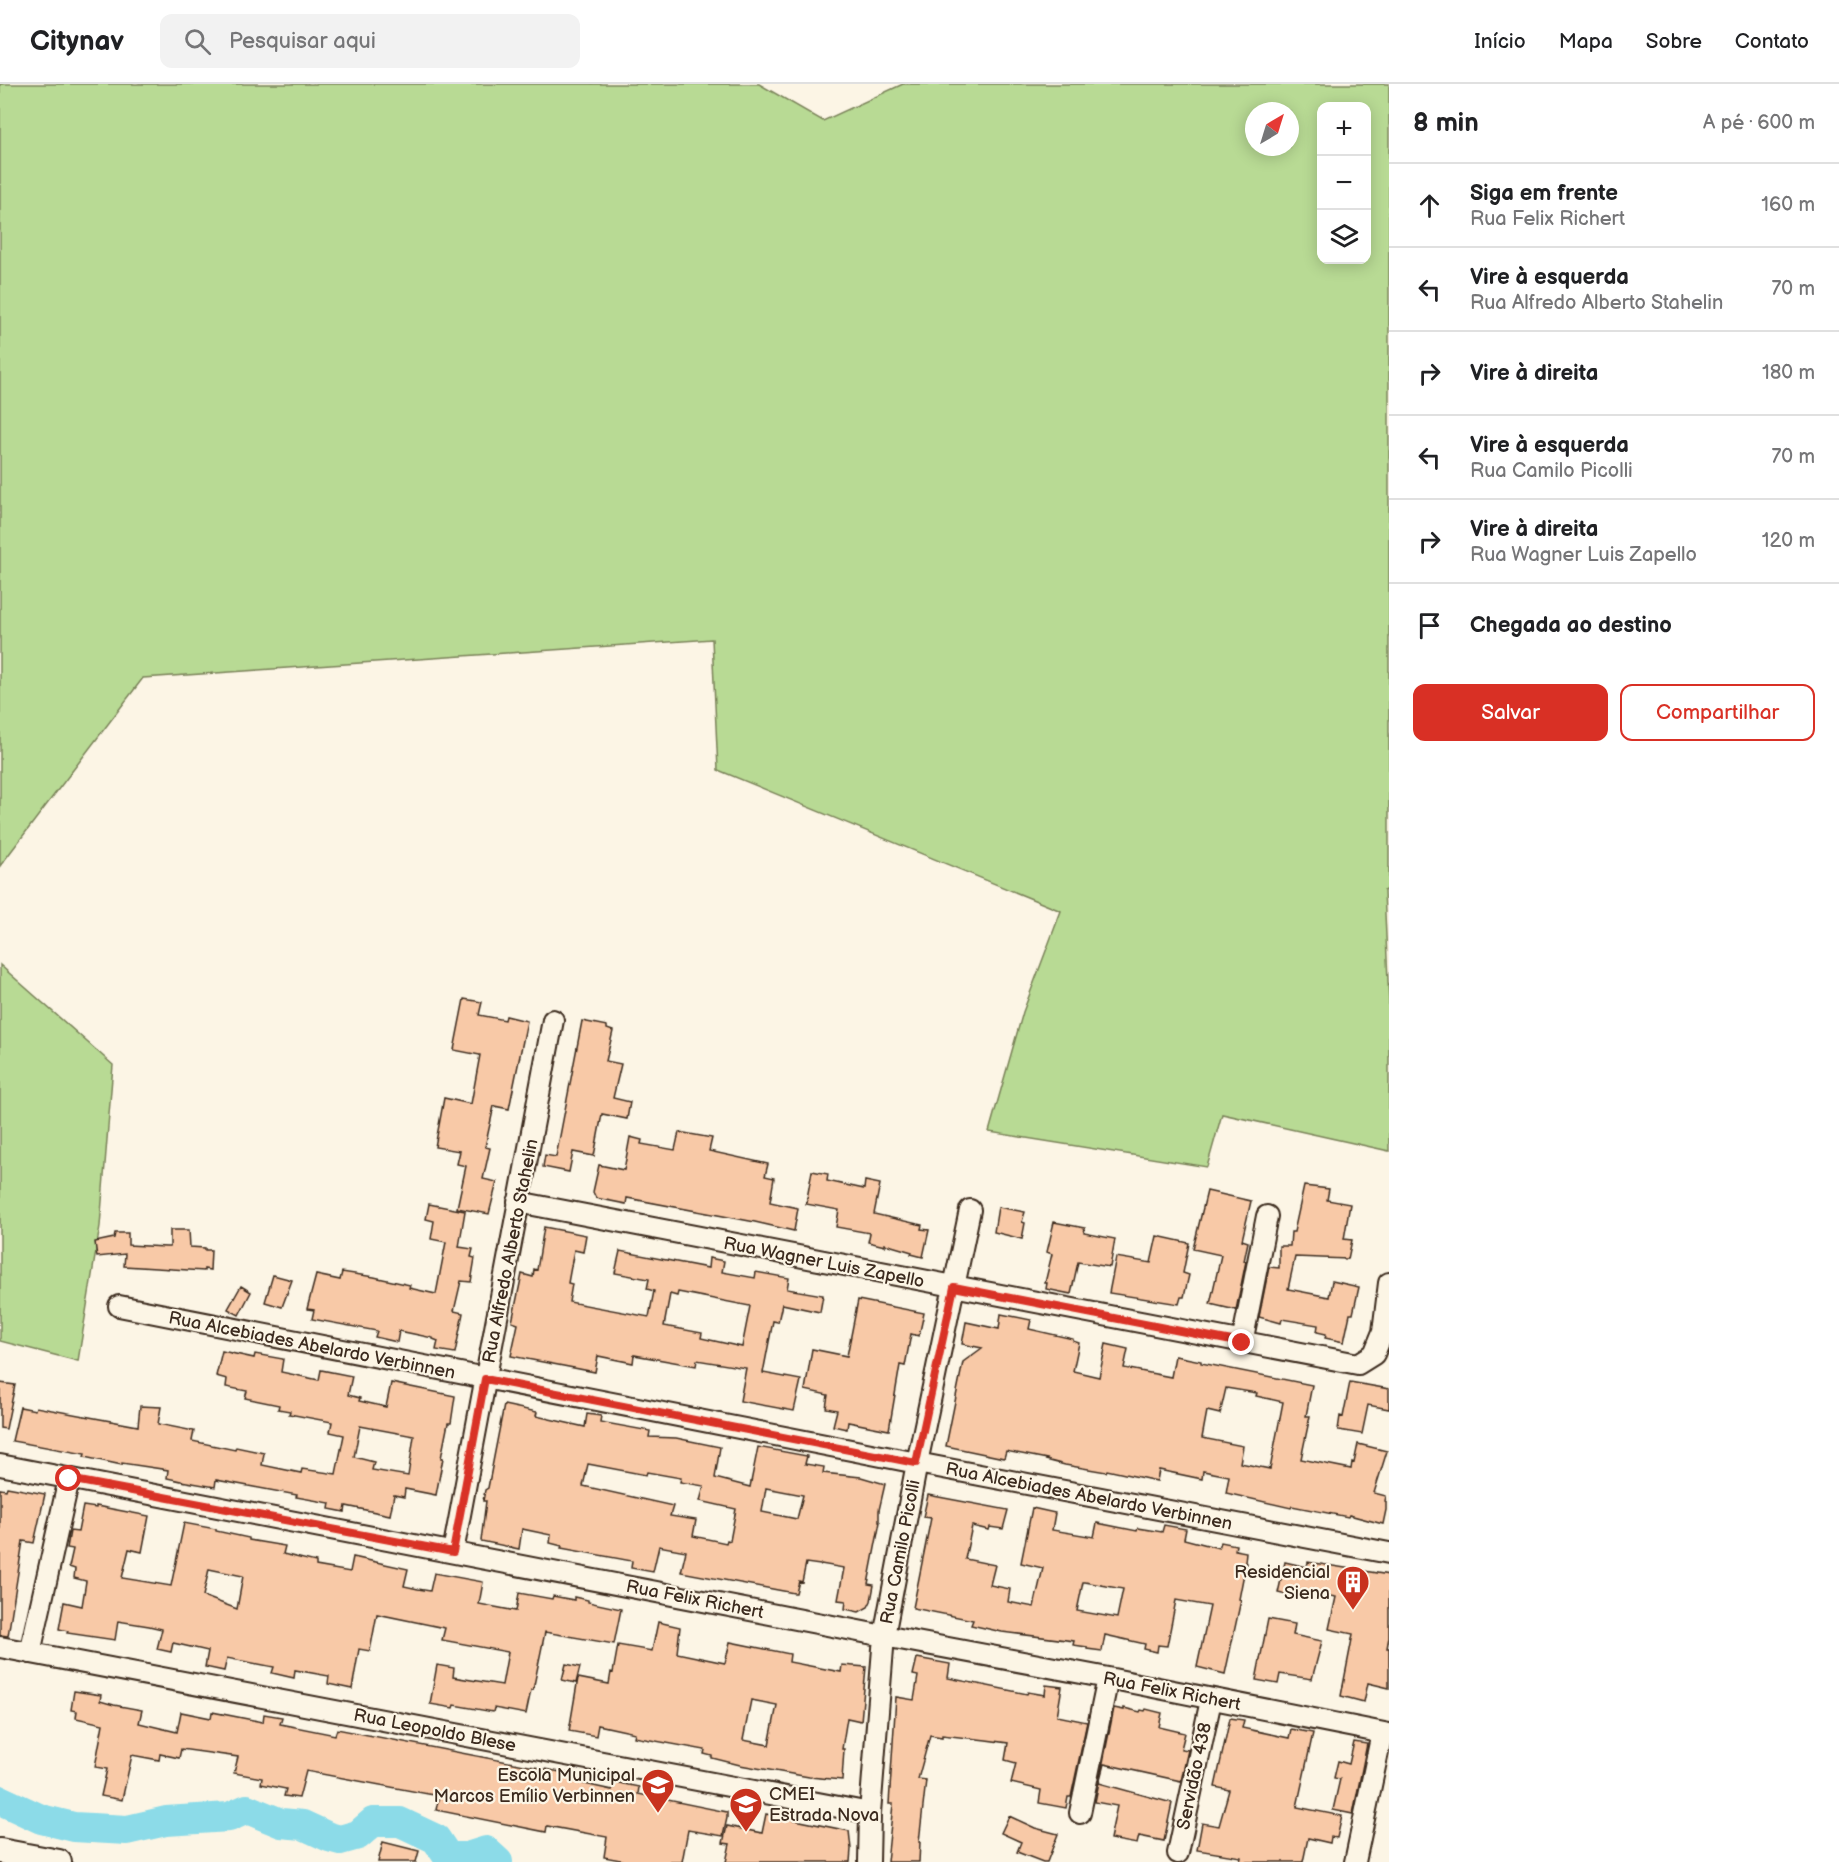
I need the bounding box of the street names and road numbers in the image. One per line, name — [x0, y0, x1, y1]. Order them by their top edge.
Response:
street label: Rua Alfredo Alberto Stahelin — [478, 1137, 543, 1365]
street label: Rua Wagner Luis Zapello — [722, 1233, 926, 1292]
street label: Rua Alcebiades Abelardo Verbinnen — [167, 1307, 457, 1384]
street label: Rua Alcebiades Abelardo Verbinnen — [944, 1458, 1234, 1535]
street label: Rua Camilo Picolli — [876, 1478, 925, 1626]
street label: Rua Felix Richert — [624, 1576, 766, 1623]
street label: Rua Felix Richert — [1101, 1668, 1243, 1715]
street label: Rua Leopoldo Blese — [352, 1704, 518, 1757]
street label: Servidão 438 — [1173, 1721, 1216, 1832]

